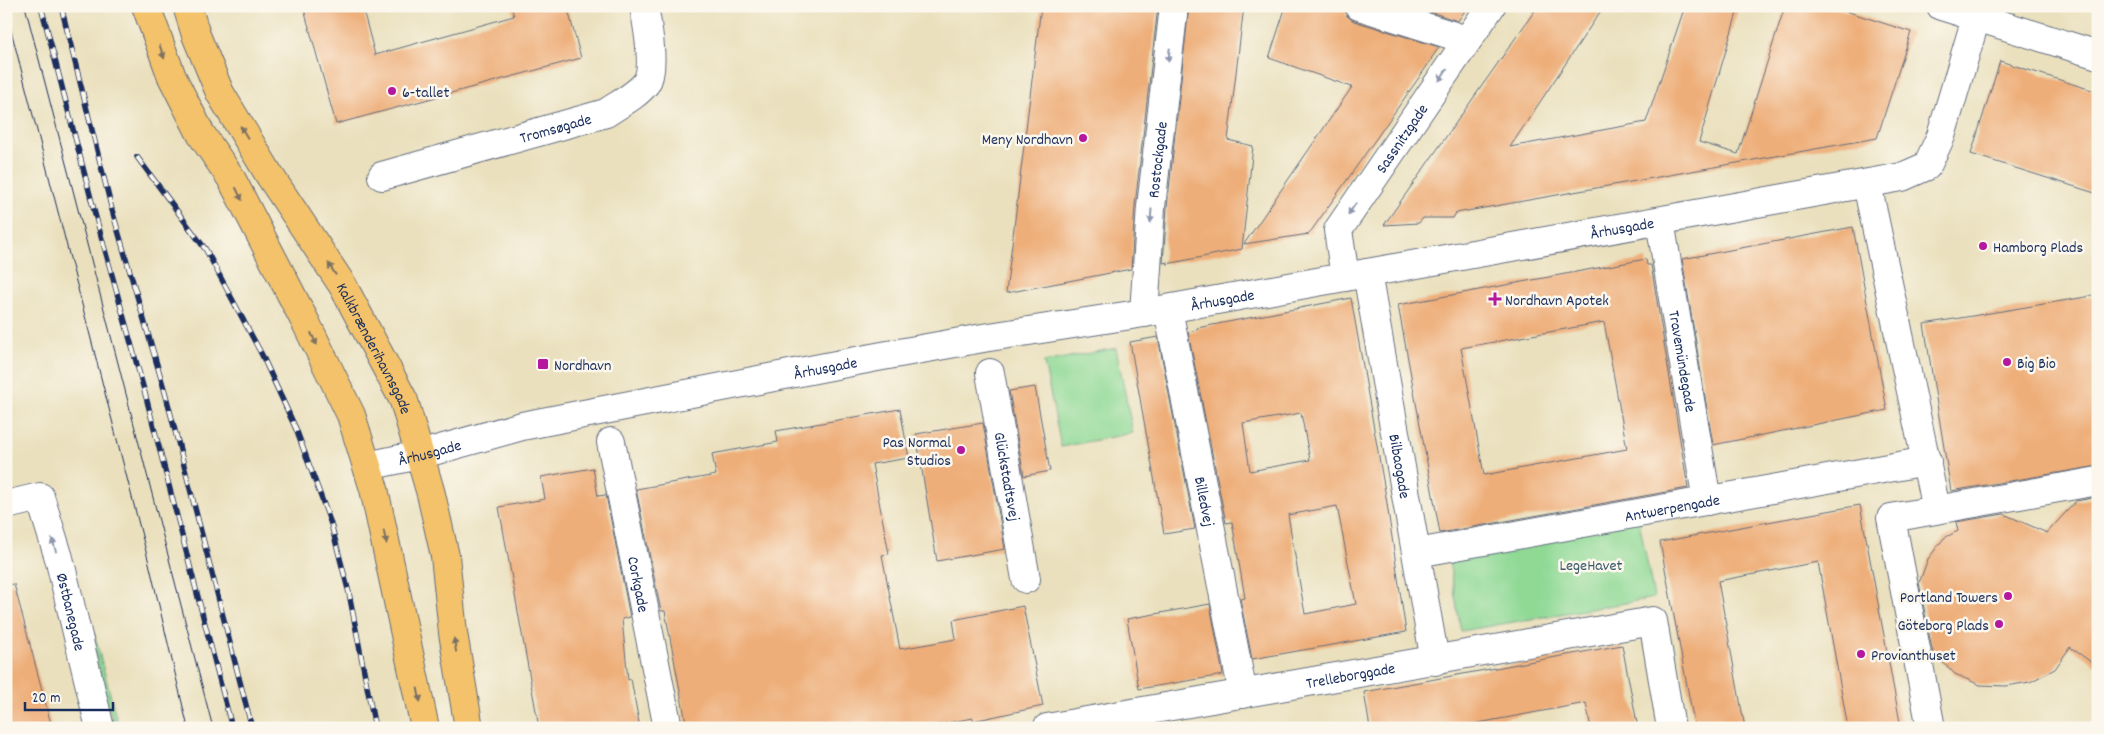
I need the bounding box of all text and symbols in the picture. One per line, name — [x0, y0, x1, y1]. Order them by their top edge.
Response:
one-way arrow — [158, 45, 166, 60]
one-way arrow — [1165, 47, 1173, 63]
one-way arrow — [1438, 68, 1448, 82]
place label: 6-tallet — [402, 82, 449, 105]
marker: 6-tallet — [386, 85, 398, 97]
street label: Sassnitzgade — [1371, 100, 1435, 179]
street label: Tromsøgade — [517, 109, 594, 151]
street label: Rostockgade — [1143, 120, 1175, 199]
one-way arrow — [239, 126, 248, 139]
place label: Meny Nordhavn — [982, 129, 1073, 152]
marker: Meny Nordhavn — [1077, 132, 1089, 144]
one-way arrow — [235, 187, 244, 202]
one-way arrow — [1347, 202, 1356, 216]
one-way arrow — [1146, 208, 1154, 224]
street label: Århusgade — [1589, 213, 1656, 247]
place label: Hamborg Plads — [1993, 237, 2083, 260]
marker: Hamborg Plads — [1977, 240, 1989, 252]
one-way arrow — [328, 262, 337, 275]
street label: Kalkbrænderihavnsgade — [329, 279, 416, 417]
street label: Århusgade — [1189, 284, 1256, 318]
place label: Nordhavn Apotek — [1505, 290, 1609, 313]
marker: Nordhavn Apotek — [1489, 293, 1501, 305]
street label: Travemündegade — [1661, 309, 1701, 414]
one-way arrow — [310, 332, 318, 346]
street label: Århusgade — [792, 352, 859, 387]
place label: Big Bio — [2017, 353, 2056, 376]
place label: Nordhavn — [554, 355, 611, 378]
marker: Big Bio — [2001, 356, 2013, 368]
marker: Nordhavn — [536, 357, 550, 371]
street label: Glückstadtsvej — [987, 431, 1025, 523]
place label: Pas Normal Studios — [883, 432, 951, 473]
street label: Bilbaogade — [1381, 432, 1415, 500]
street label: Århusgade — [396, 435, 464, 473]
marker: Pas Normal Studios — [955, 444, 967, 456]
street label: Billedvej — [1187, 475, 1219, 529]
street label: Antwerpengade — [1623, 490, 1722, 529]
one-way arrow — [381, 529, 389, 545]
one-way arrow — [50, 537, 58, 552]
street label: Corkgade — [620, 555, 654, 615]
park label: LegeHavet — [1560, 555, 1623, 578]
street label: Østbanegade — [49, 571, 90, 654]
place label: Portland Towers — [1900, 587, 1998, 610]
marker: Portland Towers — [2002, 590, 2014, 602]
place label: Göteborg Plads — [1897, 615, 1989, 638]
marker: Göteborg Plads — [1993, 618, 2005, 630]
one-way arrow — [450, 637, 458, 653]
place label: Provianthuset — [1871, 645, 1956, 668]
marker: Provianthuset — [1855, 648, 1867, 660]
street label: Trelleborggade — [1304, 658, 1397, 696]
scale bar — [25, 679, 112, 711]
text: 20 m — [32, 688, 60, 710]
one-way arrow — [415, 688, 423, 704]

